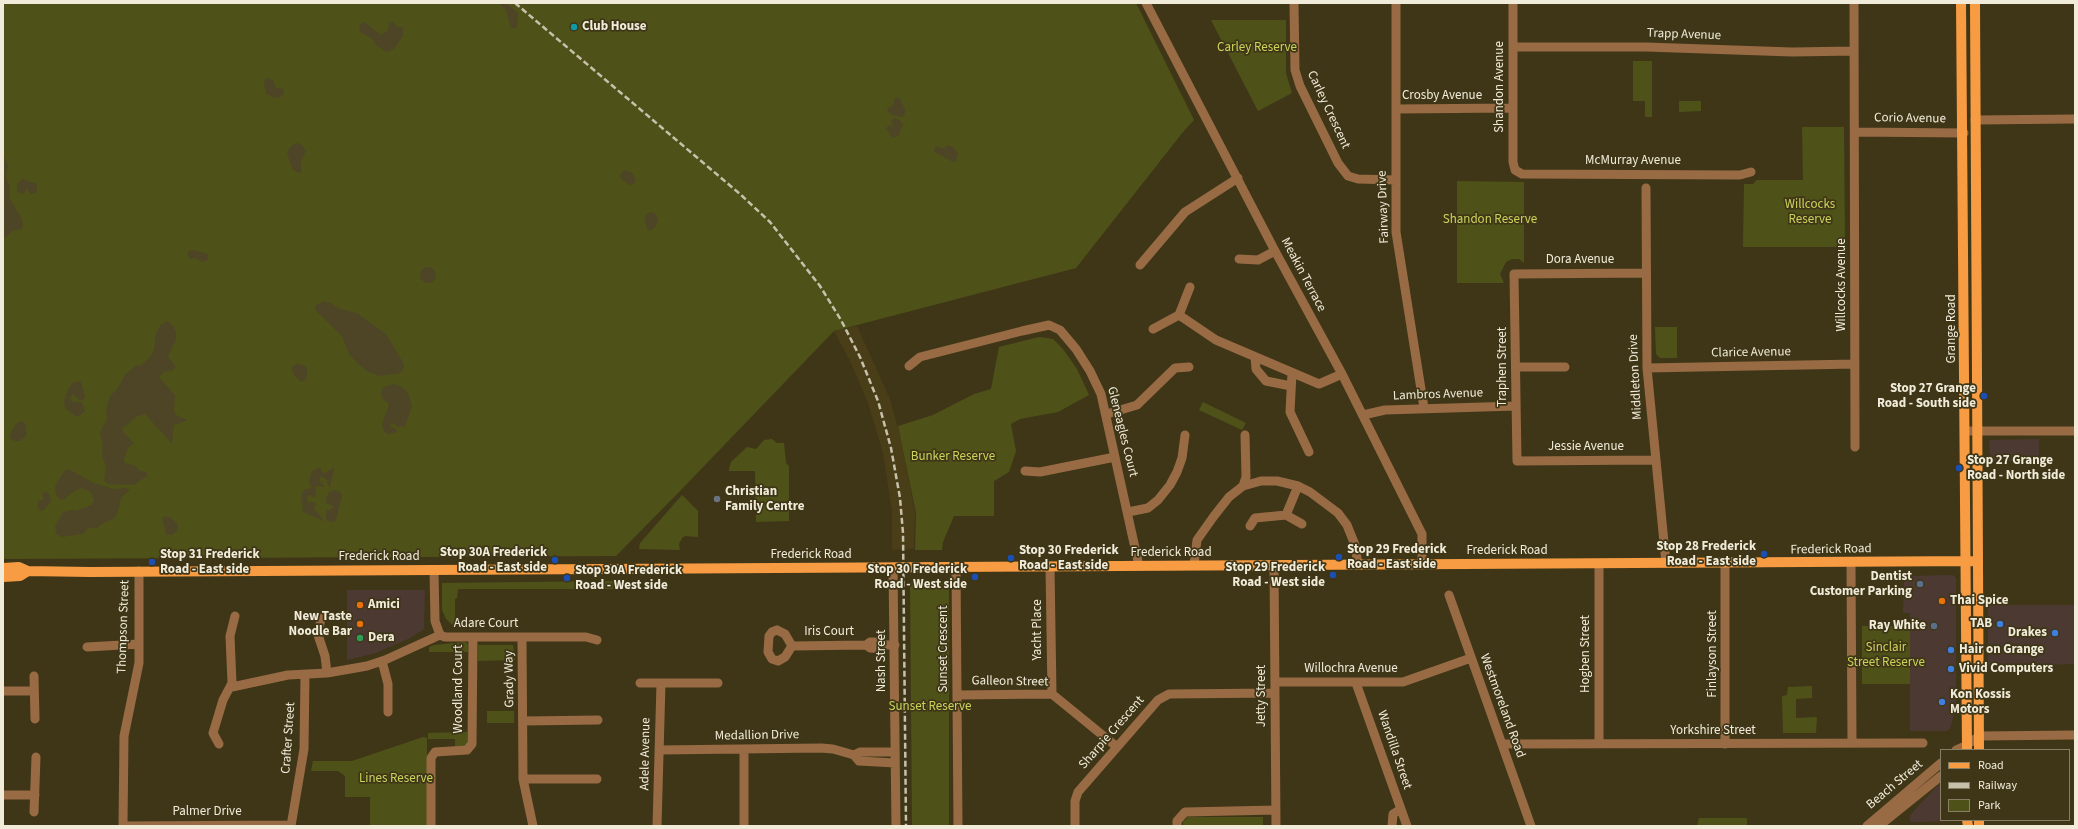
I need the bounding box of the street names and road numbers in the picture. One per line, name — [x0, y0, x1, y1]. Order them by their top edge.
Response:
street label: Trapp Avenue — [1647, 26, 1721, 44]
street label: Shandon Avenue — [1492, 41, 1508, 133]
street label: Carley Crescent — [1303, 69, 1353, 151]
street label: Crosby Avenue — [1402, 88, 1482, 104]
street label: Corio Avenue — [1874, 111, 1946, 127]
street label: McMurray Avenue — [1585, 153, 1681, 169]
street label: Fairway Drive — [1375, 170, 1393, 244]
street label: Meakin Terrace — [1277, 235, 1329, 315]
street label: Willcocks Avenue — [1834, 238, 1850, 332]
street label: Dora Avenue — [1546, 252, 1614, 268]
street label: Grange Road — [1944, 294, 1960, 364]
street label: Traphen Street — [1495, 327, 1511, 407]
street label: Middleton Drive — [1626, 334, 1646, 420]
street label: Clarice Avenue — [1711, 345, 1791, 361]
street label: Gleneagles Court — [1103, 385, 1141, 479]
street label: Lambros Avenue — [1393, 386, 1483, 404]
street label: Jessie Avenue — [1548, 439, 1624, 455]
street label: Frederick Road — [1790, 541, 1872, 559]
street label: Frederick Road — [1466, 543, 1548, 559]
street label: Frederick Road — [1130, 545, 1212, 561]
street label: Frederick Road — [770, 547, 852, 563]
street label: Frederick Road — [338, 549, 420, 565]
street label: Thompson Street — [115, 580, 133, 674]
street label: Yacht Place — [1030, 599, 1046, 661]
street label: Sunset Crescent — [936, 605, 952, 693]
street label: Finlayson Street — [1705, 610, 1721, 698]
street label: Hogben Street — [1578, 615, 1594, 693]
street label: Adare Court — [454, 616, 518, 632]
street label: Iris Court — [804, 624, 854, 640]
street label: Nash Street — [874, 630, 890, 692]
street label: Woodland Court — [451, 645, 467, 733]
street label: Grady Way — [502, 650, 518, 708]
street label: Westmoreland Road — [1476, 652, 1528, 760]
street label: Willochra Avenue — [1304, 661, 1398, 677]
street label: Jetty Street — [1254, 665, 1270, 727]
street label: Galleon Street — [971, 674, 1049, 690]
street label: Sharpie Crescent — [1076, 693, 1148, 773]
street label: Crafter Street — [279, 702, 299, 774]
street label: Wandilla Street — [1373, 708, 1415, 792]
street label: Adele Avenue — [638, 717, 654, 791]
street label: Yorkshire Street — [1670, 723, 1756, 739]
street label: Medallion Drive — [715, 727, 799, 745]
street label: Beach Street — [1864, 757, 1926, 813]
street label: Palmer Drive — [172, 804, 242, 820]

